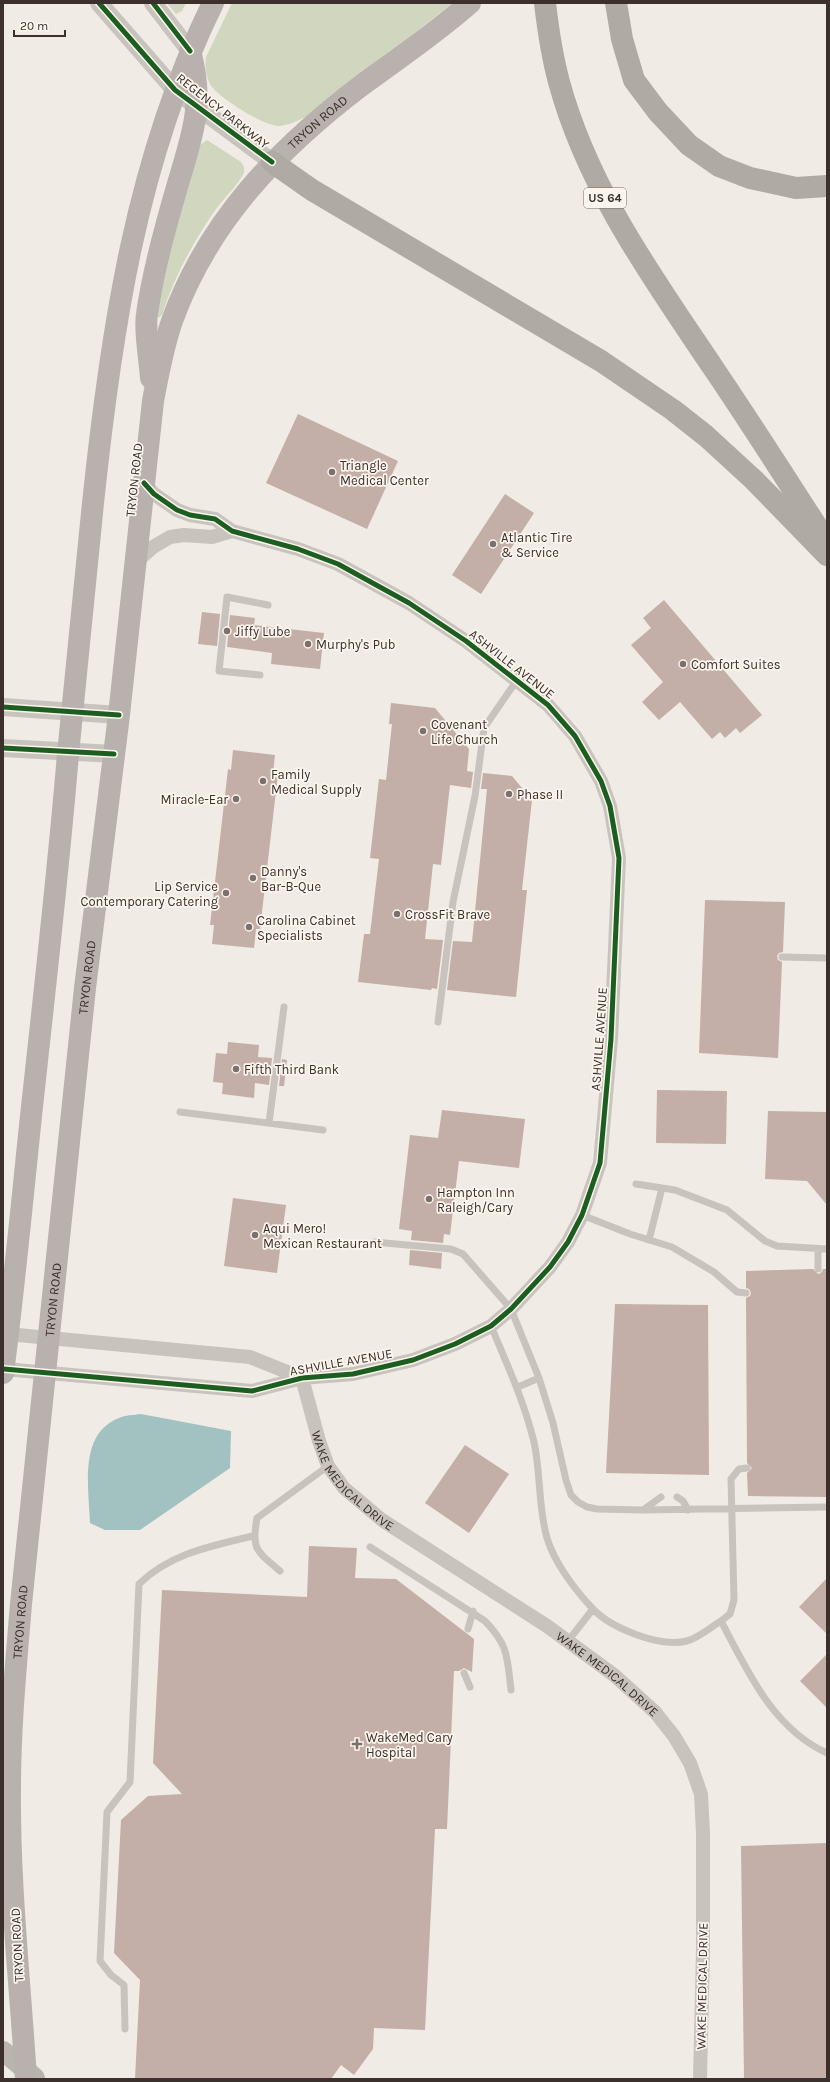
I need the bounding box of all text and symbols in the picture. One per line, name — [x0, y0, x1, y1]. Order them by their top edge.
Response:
scale bar — [14, 12, 65, 38]
text: 20 m — [20, 19, 48, 33]
street label: REGENCY PARKWAY — [174, 70, 272, 152]
street label: TRYON ROAD — [284, 92, 350, 152]
road number: US 64 — [584, 188, 626, 208]
street label: TRYON ROAD — [123, 442, 145, 518]
place label: Triangle Medical Center — [340, 458, 429, 488]
marker: Triangle Medical Center — [327, 467, 337, 477]
place label: Atlantic Tire & Service — [501, 530, 573, 560]
marker: Atlantic Tire & Service — [488, 539, 498, 549]
place label: Jiffy Lube — [235, 624, 291, 639]
marker: Jiffy Lube — [222, 626, 232, 636]
street label: ASHVILLE AVENUE — [466, 626, 558, 702]
place label: Murphy's Pub — [316, 637, 396, 652]
marker: Murphy's Pub — [303, 639, 313, 649]
place label: Comfort Suites — [691, 657, 781, 672]
marker: Comfort Suites — [678, 659, 688, 669]
place label: Covenant Life Church — [431, 717, 498, 747]
marker: Covenant Life Church — [418, 726, 428, 736]
place label: Family Medical Supply — [271, 767, 361, 797]
marker: Family Medical Supply — [258, 776, 268, 786]
place label: Phase II — [517, 787, 563, 802]
marker: Phase II — [504, 789, 514, 799]
place label: Miracle-Ear — [161, 792, 228, 807]
marker: Miracle-Ear — [231, 794, 241, 804]
place label: Danny's Bar-B-Que — [261, 864, 321, 894]
marker: Danny's Bar-B-Que — [248, 873, 258, 883]
place label: Lip Service Contemporary Catering — [81, 879, 219, 909]
marker: Lip Service Contemporary Catering — [221, 888, 231, 898]
place label: CrossFit Brave — [405, 907, 491, 922]
marker: CrossFit Brave — [392, 909, 402, 919]
place label: Carolina Cabinet Specialists — [257, 913, 356, 943]
marker: Carolina Cabinet Specialists — [244, 922, 254, 932]
street label: TRYON ROAD — [75, 940, 98, 1015]
street label: ASHVILLE AVENUE — [588, 987, 610, 1091]
place label: Fifth Third Bank — [244, 1062, 339, 1077]
marker: Fifth Third Bank — [231, 1064, 241, 1074]
place label: Hampton Inn Raleigh/Cary — [437, 1185, 515, 1215]
marker: Hampton Inn Raleigh/Cary — [424, 1194, 434, 1204]
place label: Aqui Mero! Mexican Restaurant — [263, 1221, 382, 1251]
marker: Aqui Mero! Mexican Restaurant — [250, 1230, 260, 1240]
street label: TRYON ROAD — [41, 1262, 64, 1337]
street label: ASHVILLE AVENUE — [289, 1346, 393, 1378]
street label: WAKE MEDICAL DRIVE — [309, 1429, 397, 1533]
street label: TRYON ROAD — [9, 1584, 30, 1659]
street label: WAKE MEDICAL DRIVE — [554, 1628, 662, 1719]
place label: WakeMed Cary Hospital — [366, 1730, 453, 1760]
marker: WakeMed Cary Hospital — [351, 1738, 363, 1750]
street label: TRYON ROAD — [8, 1908, 26, 1982]
street label: WAKE MEDICAL DRIVE — [693, 1922, 711, 2050]

